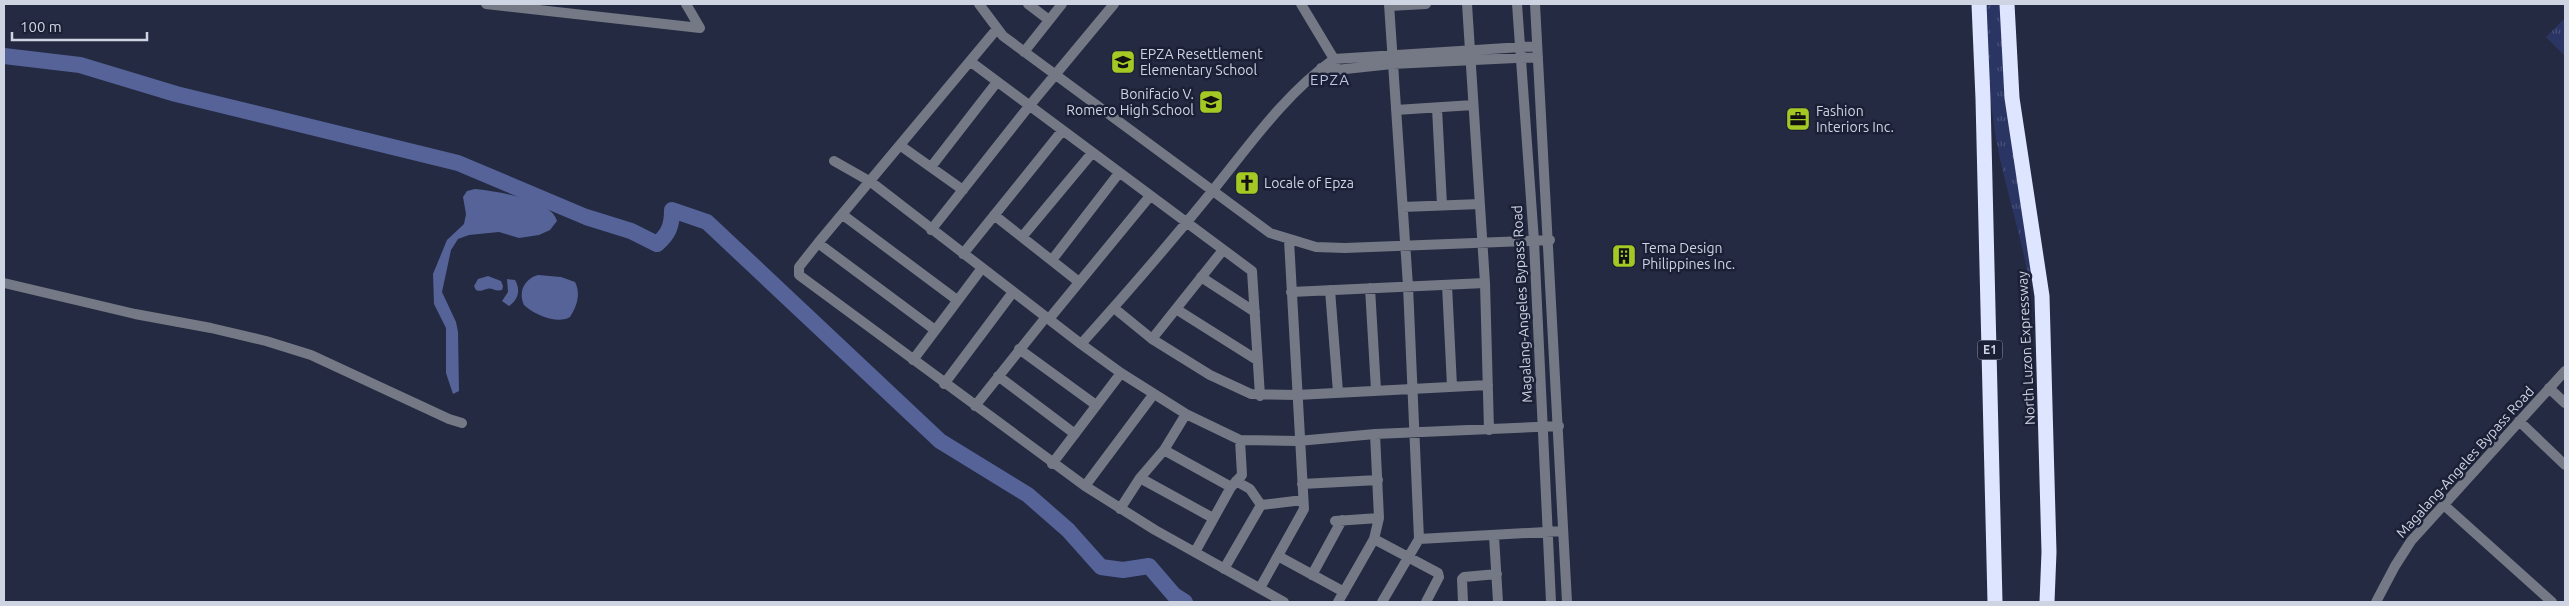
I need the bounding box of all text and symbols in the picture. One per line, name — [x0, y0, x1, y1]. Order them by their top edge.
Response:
scale bar — [12, 10, 148, 42]
text: 100 m — [20, 18, 62, 35]
place label: EPZA Resettlement Elementary School — [1140, 46, 1263, 78]
school or university icon: EPZA Resettlement Elementary School — [1110, 49, 1136, 75]
district label: EPZA — [1310, 71, 1350, 88]
place label: Bonifacio V. Romero High School — [1066, 86, 1194, 118]
school or university icon: Bonifacio V. Romero High School — [1198, 89, 1224, 115]
place label: Fashion Interiors Inc. — [1816, 103, 1894, 135]
office icon: Fashion Interiors Inc. — [1785, 106, 1811, 132]
church icon: Locale of Epza — [1234, 170, 1260, 196]
place label: Locale of Epza — [1264, 175, 1354, 191]
street label: Magalang-Angeles Bypass Road — [1509, 205, 1535, 403]
place label: Tema Design Philippines Inc. — [1642, 240, 1735, 272]
building icon: Tema Design Philippines Inc. — [1611, 243, 1637, 269]
street label: North Luzon Expressway — [2014, 270, 2038, 425]
road number: E1 — [1978, 340, 2002, 360]
street label: Magalang-Angeles Bypass Road — [2393, 383, 2537, 541]

